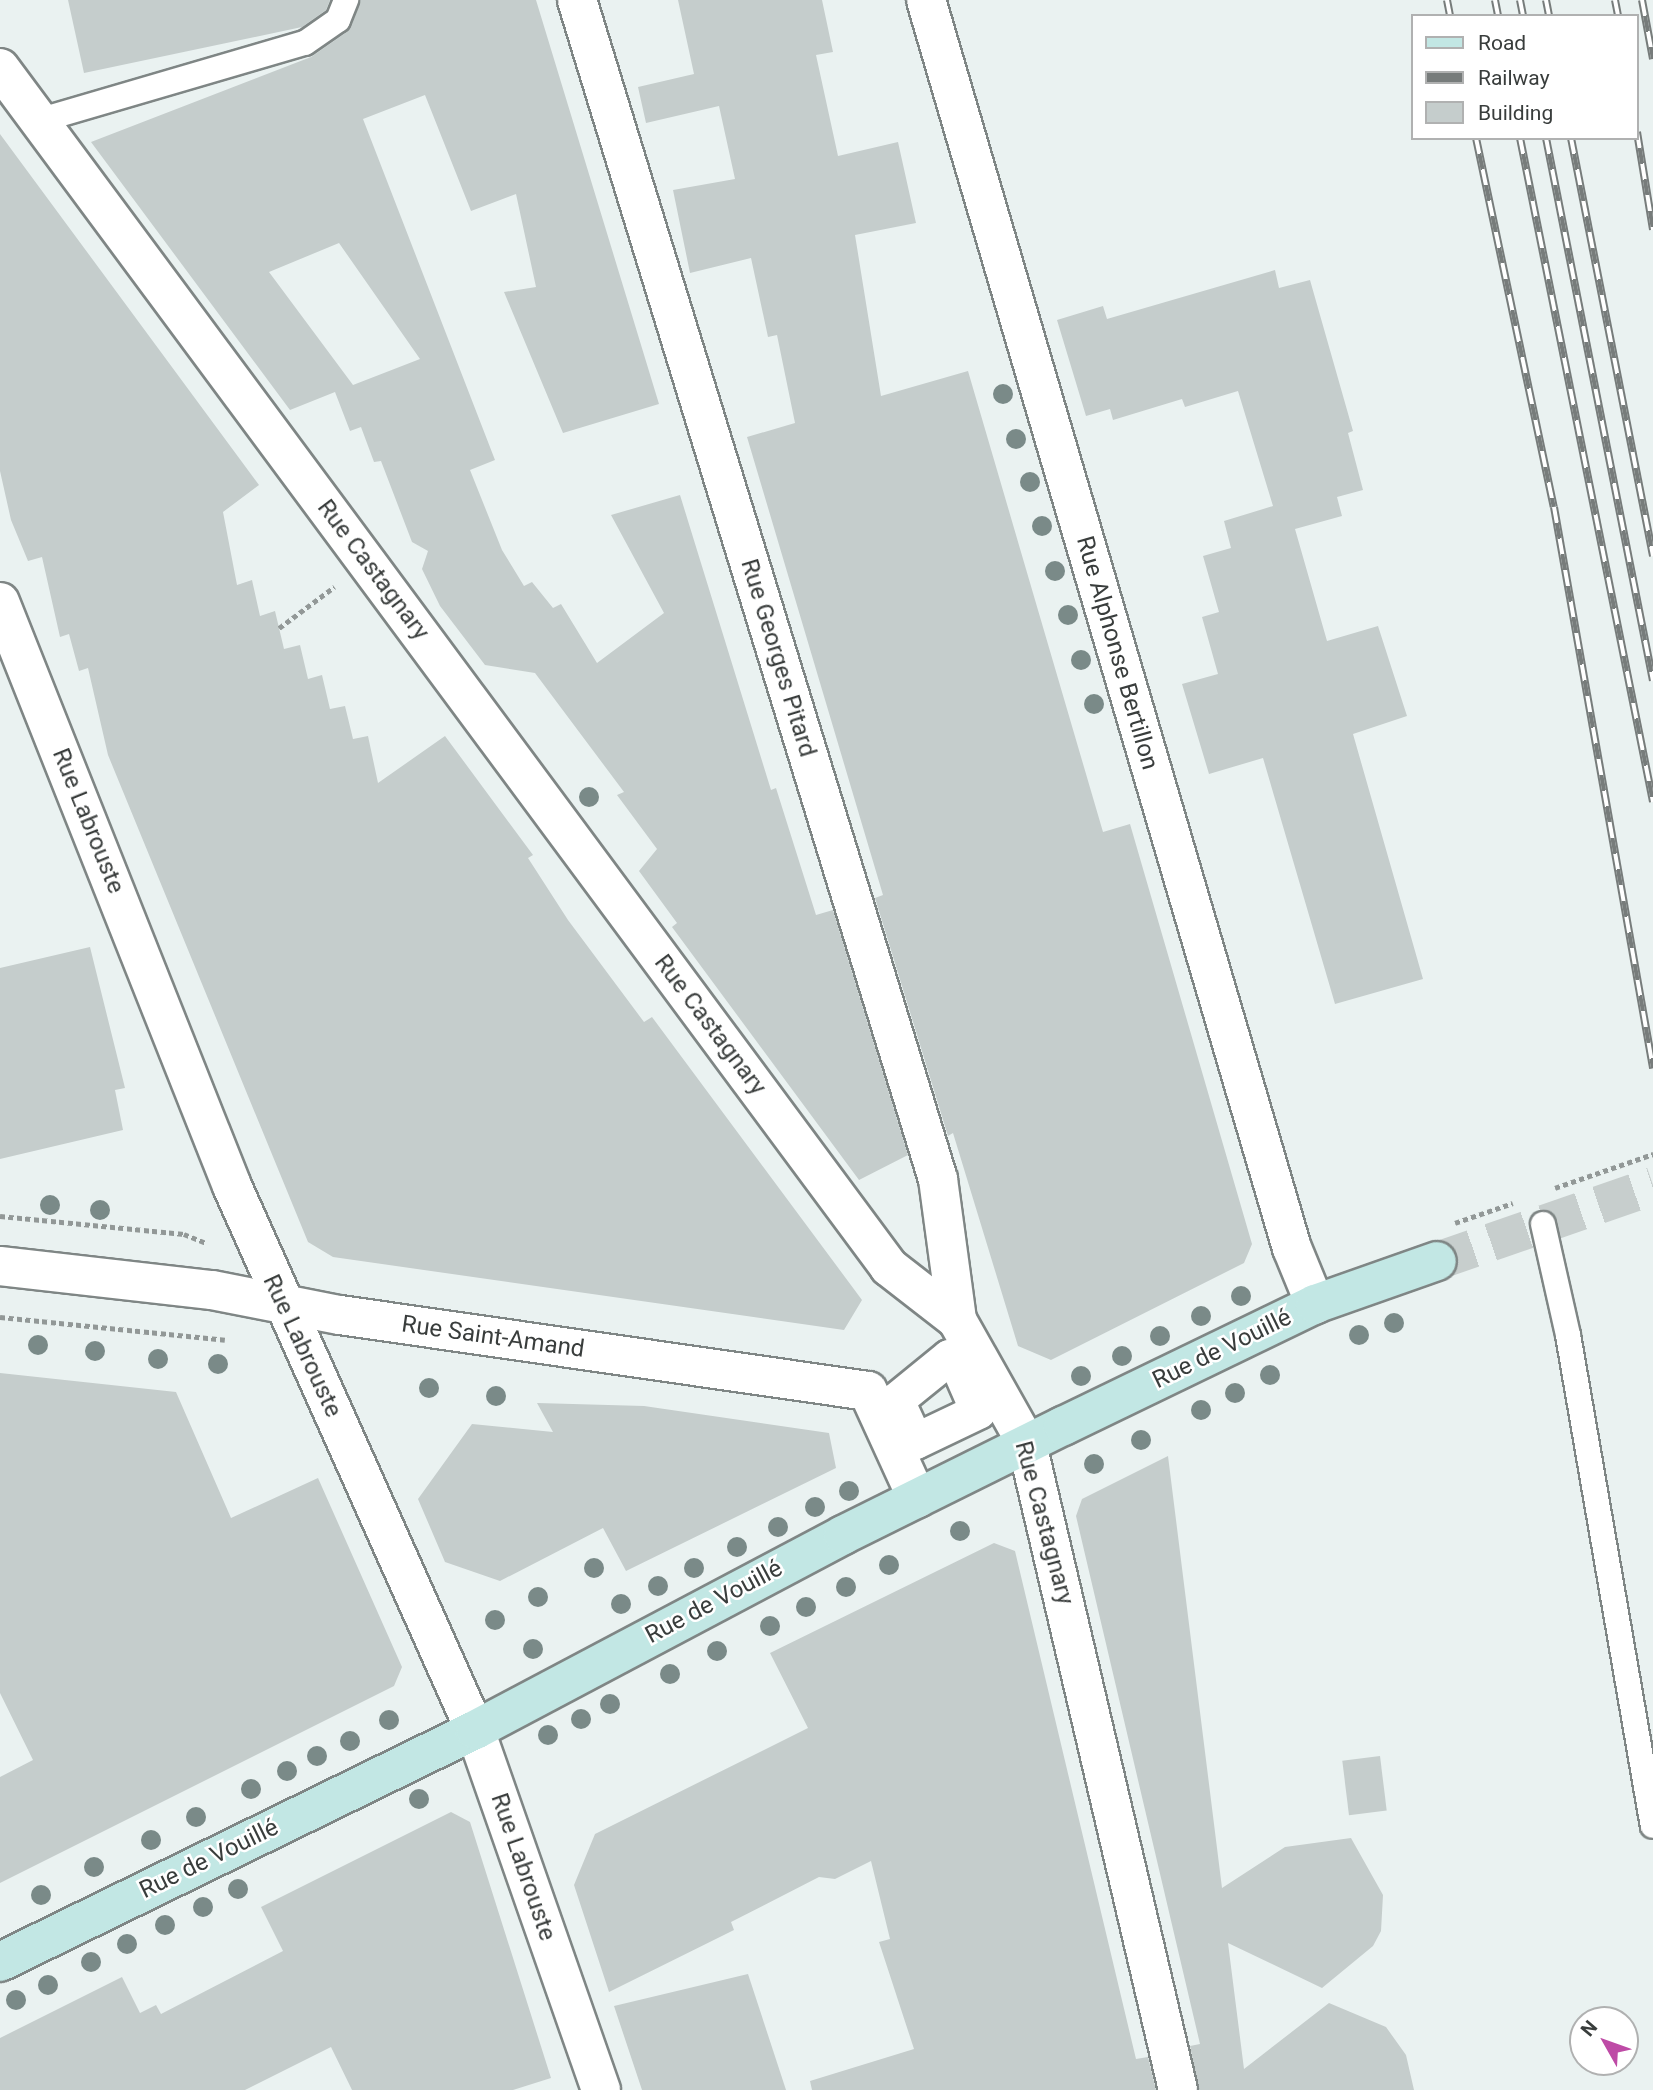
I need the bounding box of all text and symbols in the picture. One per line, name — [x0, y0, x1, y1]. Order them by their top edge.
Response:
legend — [1412, 14, 1639, 140]
text: Road — [1478, 31, 1526, 55]
text: Railway — [1478, 66, 1550, 90]
text: Building — [1478, 101, 1553, 125]
street label: Rue Castagnary — [311, 494, 435, 646]
street label: Rue Alphonse Bertillon — [1070, 533, 1164, 773]
street label: Rue Georges Pitard — [734, 556, 822, 760]
street label: Rue Labrouste — [46, 744, 130, 898]
street label: Rue Castagnary — [648, 949, 772, 1101]
street label: Rue Labrouste — [256, 1270, 348, 1422]
street label: Rue de Vouillé — [1148, 1303, 1296, 1395]
street label: Rue Saint-Amand — [400, 1310, 586, 1364]
street label: Rue Castagnary — [1008, 1438, 1080, 1608]
street label: Rue de Vouillé — [641, 1554, 787, 1650]
street label: Rue Labrouste — [484, 1790, 562, 1944]
street label: Rue de Vouillé — [135, 1813, 283, 1905]
north arrow — [1569, 2006, 1639, 2076]
text: N — [1576, 2016, 1602, 2041]

